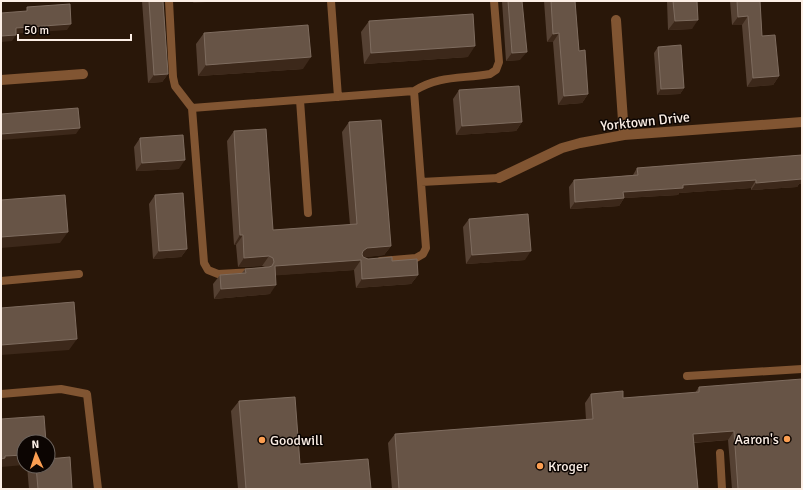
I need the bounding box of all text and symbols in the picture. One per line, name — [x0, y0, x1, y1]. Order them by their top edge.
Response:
scale bar — [18, 16, 131, 42]
text: 50 m — [24, 23, 49, 38]
street label: Yorktown Drive — [600, 108, 691, 135]
place label: Aaron's — [735, 431, 779, 448]
place label: Goodwill — [270, 432, 323, 449]
north arrow — [16, 434, 56, 474]
marker: Aaron's — [782, 434, 792, 444]
marker: Goodwill — [257, 435, 267, 445]
text: N — [31, 438, 40, 451]
place label: Kroger — [548, 458, 589, 475]
marker: Kroger — [535, 461, 545, 471]

